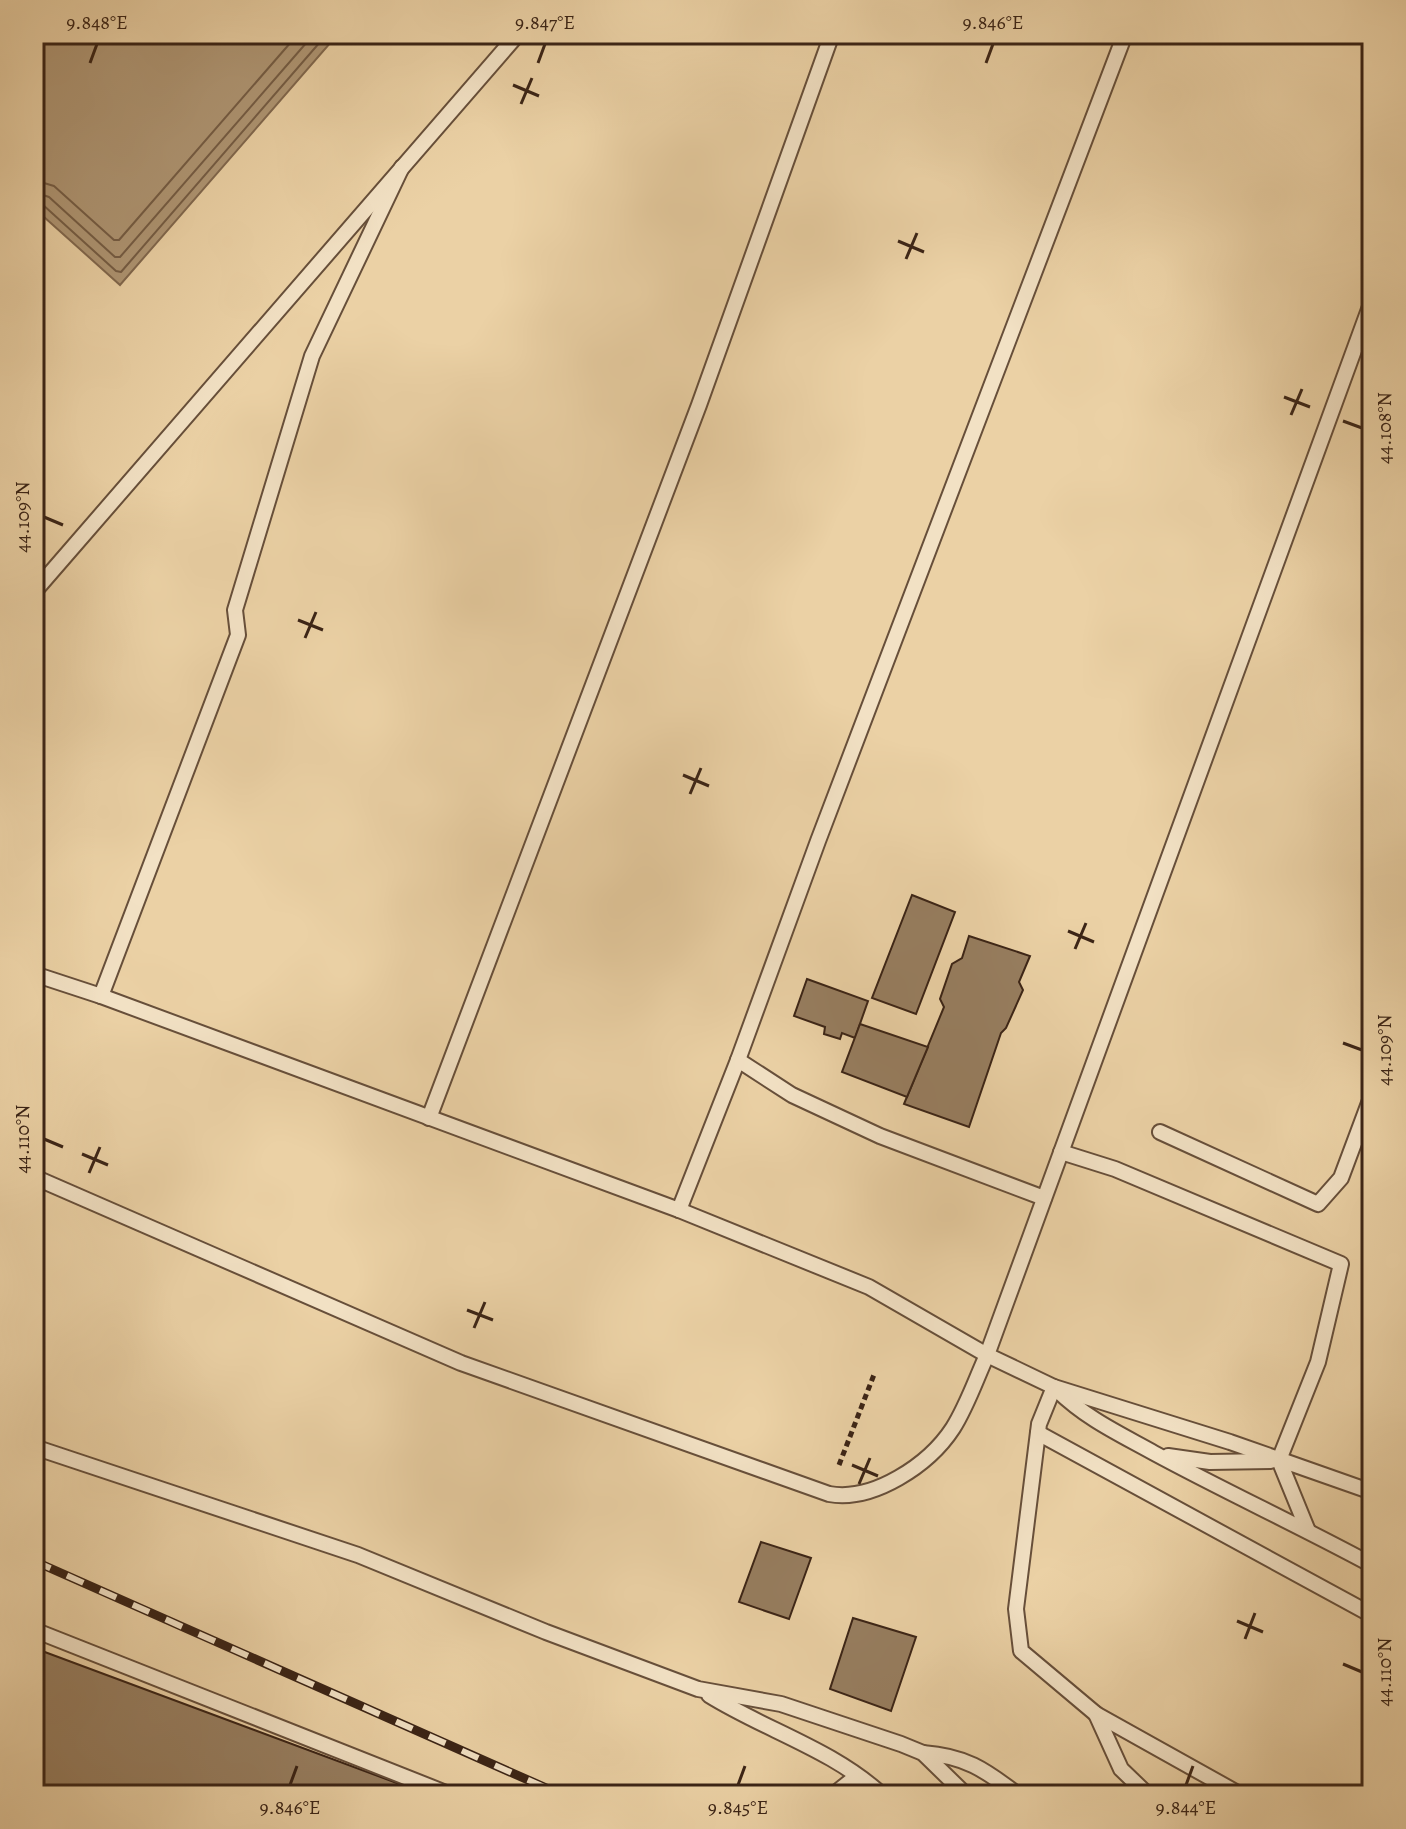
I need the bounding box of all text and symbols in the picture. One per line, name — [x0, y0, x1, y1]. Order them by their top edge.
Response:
text: 9.848°E — [66, 9, 128, 36]
text: 9.847°E — [515, 9, 575, 36]
text: 9.846°E — [962, 9, 1024, 36]
text: 44.108°N — [1371, 392, 1398, 464]
text: 44.109°N — [9, 481, 36, 553]
text: 44.109°N — [1371, 1014, 1398, 1086]
text: 44.110°N — [9, 1105, 36, 1173]
text: 44.110°N — [1371, 1638, 1398, 1706]
text: 9.846°E — [259, 1794, 321, 1821]
text: 9.845°E — [708, 1794, 768, 1821]
text: 9.844°E — [1156, 1794, 1216, 1821]

